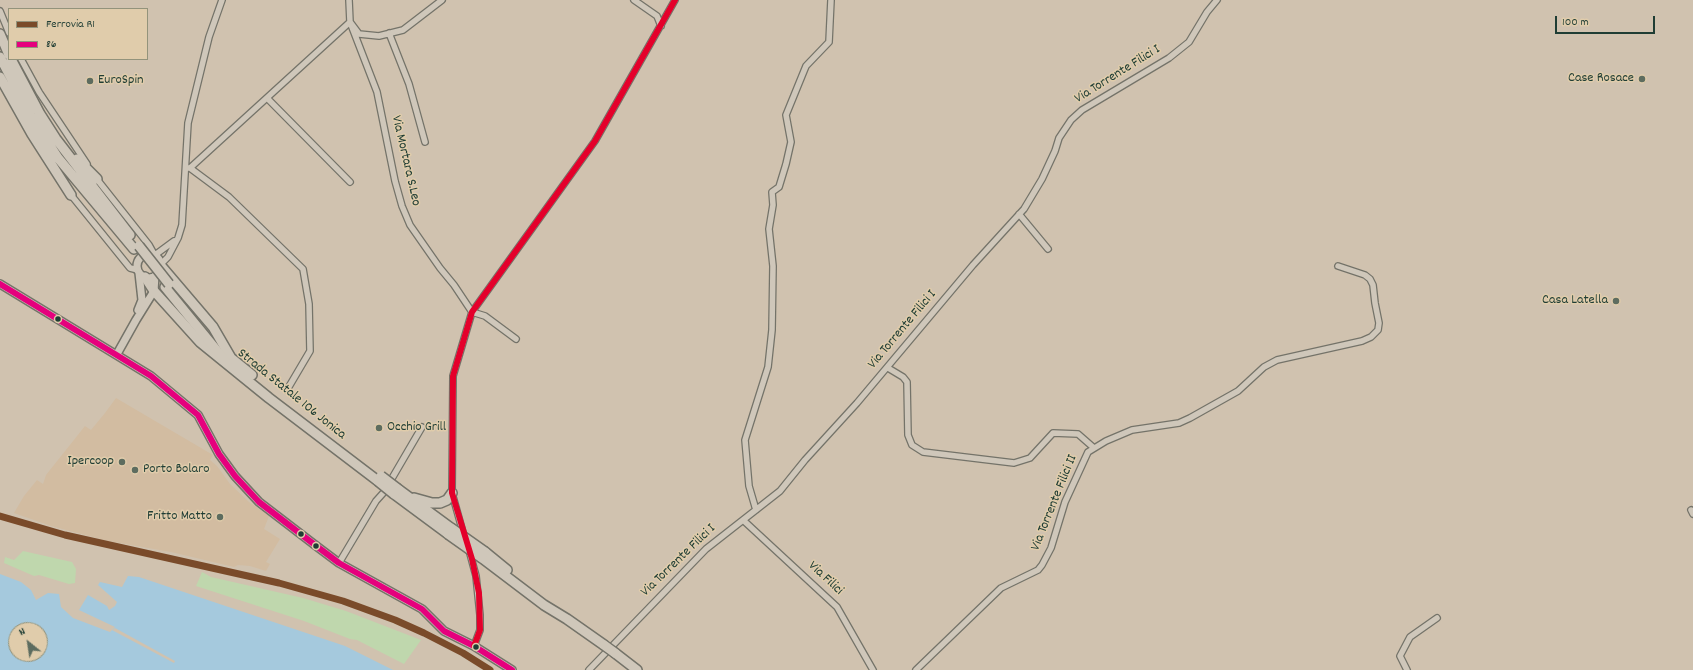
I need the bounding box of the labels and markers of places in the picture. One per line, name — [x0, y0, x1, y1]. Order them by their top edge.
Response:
place label: Case Rosace — [1568, 71, 1634, 87]
place label: EuroSpin — [98, 73, 143, 89]
marker: Case Rosace — [1637, 74, 1647, 84]
marker: EuroSpin — [85, 76, 95, 86]
place label: Casa Latella — [1542, 293, 1608, 309]
marker: Casa Latella — [1611, 296, 1621, 306]
unlabelled marker — [53, 314, 63, 324]
place label: Occhio Grill — [387, 420, 446, 436]
marker: Occhio Grill — [374, 423, 384, 433]
place label: Ipercoop — [67, 454, 114, 470]
marker: Ipercoop — [117, 457, 127, 467]
place label: Porto Bolaro — [143, 462, 210, 478]
marker: Porto Bolaro — [130, 465, 140, 475]
place label: Fritto Matto — [147, 509, 212, 525]
marker: Fritto Matto — [215, 512, 225, 522]
unlabelled marker — [296, 529, 306, 539]
unlabelled marker — [311, 541, 321, 551]
unlabelled marker — [471, 642, 481, 652]

